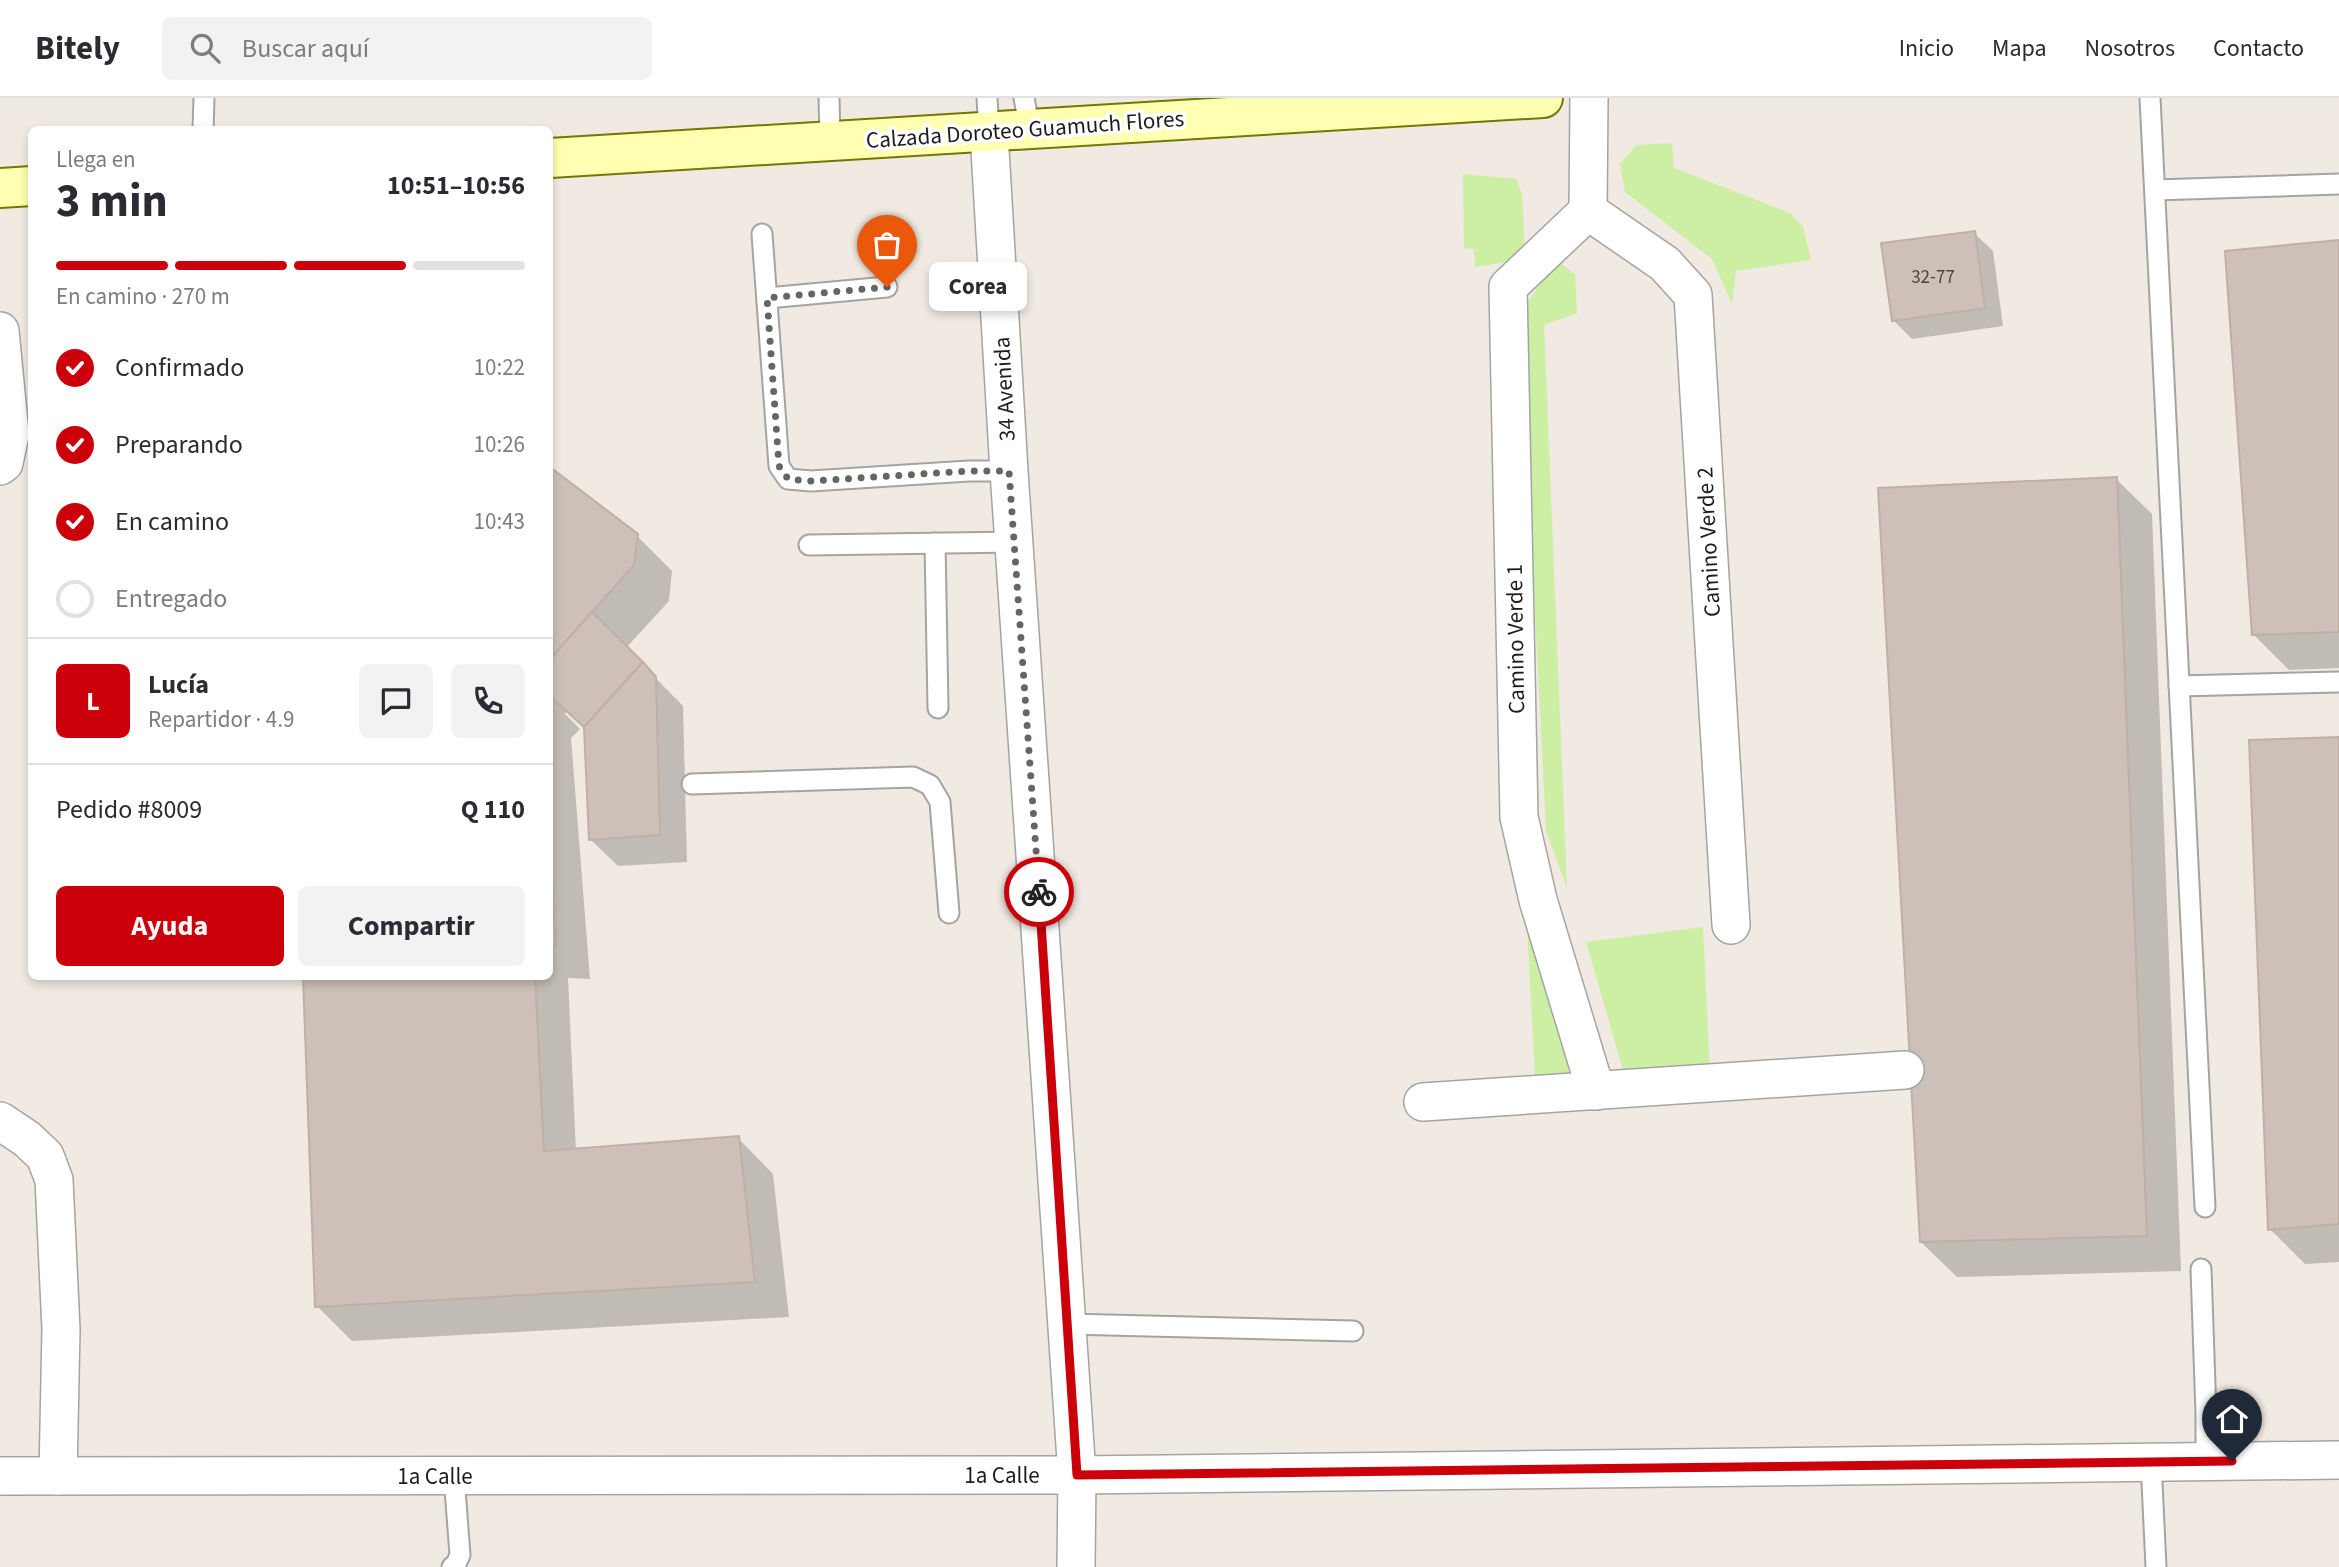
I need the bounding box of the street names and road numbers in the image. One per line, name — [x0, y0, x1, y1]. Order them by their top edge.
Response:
street label: Calzada Doroteo Guamuch Flores — [865, 102, 1185, 157]
street label: 34 Avenida — [985, 336, 1024, 442]
street label: Camino Verde 2 — [1688, 466, 1729, 618]
street label: Camino Verde 1 — [1498, 564, 1533, 714]
street label: 1a Calle — [964, 1459, 1040, 1492]
street label: 1a Calle — [397, 1460, 473, 1493]

